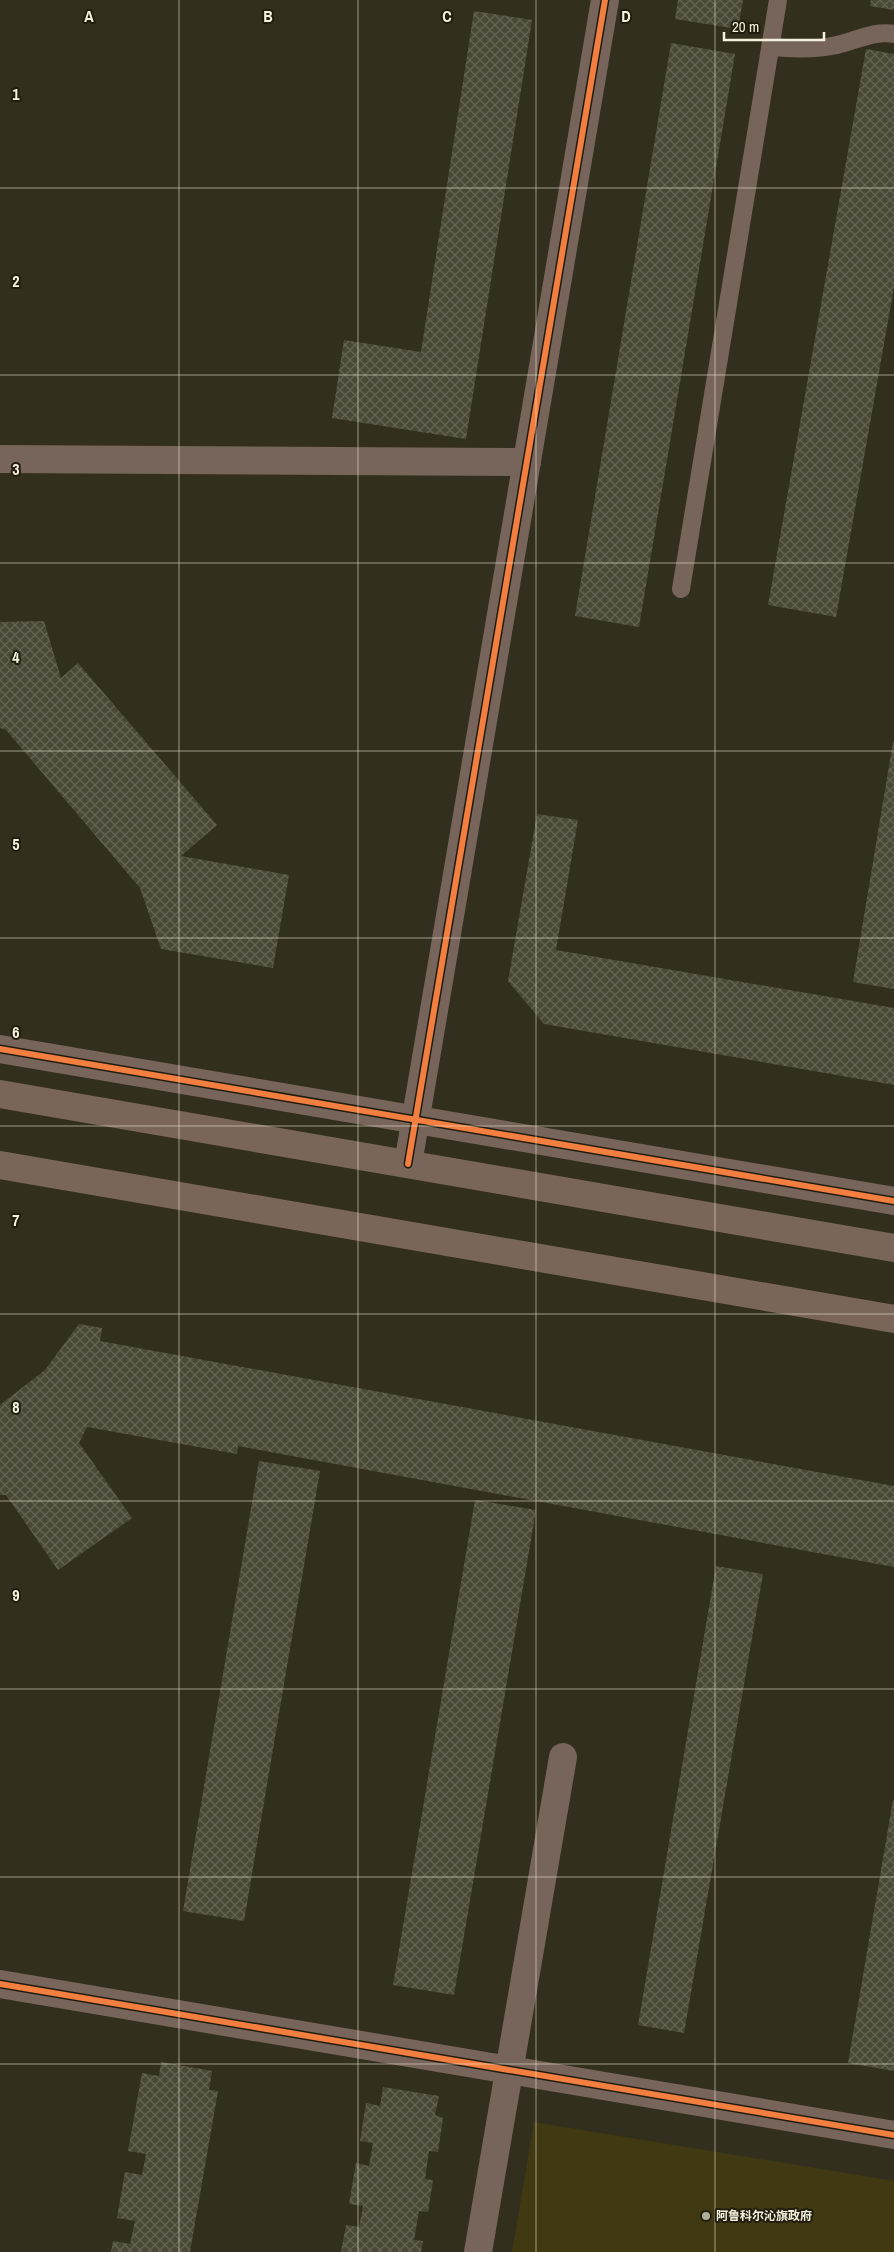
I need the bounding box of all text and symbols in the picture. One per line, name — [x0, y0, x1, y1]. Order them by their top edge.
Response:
text: A — [84, 5, 94, 27]
text: B — [263, 5, 273, 27]
text: C — [442, 5, 452, 27]
text: D — [621, 5, 631, 27]
scale bar — [724, 10, 824, 42]
text: 20 m — [732, 16, 759, 37]
text: 1 — [12, 83, 20, 105]
text: 2 — [12, 270, 20, 292]
text: 3 — [12, 458, 20, 480]
text: 4 — [12, 646, 20, 668]
text: 5 — [12, 833, 20, 855]
text: 6 — [12, 1021, 20, 1043]
text: 7 — [12, 1209, 20, 1231]
text: 8 — [12, 1396, 20, 1418]
text: 9 — [12, 1584, 20, 1606]
place label: 阿鲁科尔沁旗政府 — [716, 2208, 812, 2224]
marker: 阿鲁科尔沁旗政府 — [700, 2210, 712, 2222]

